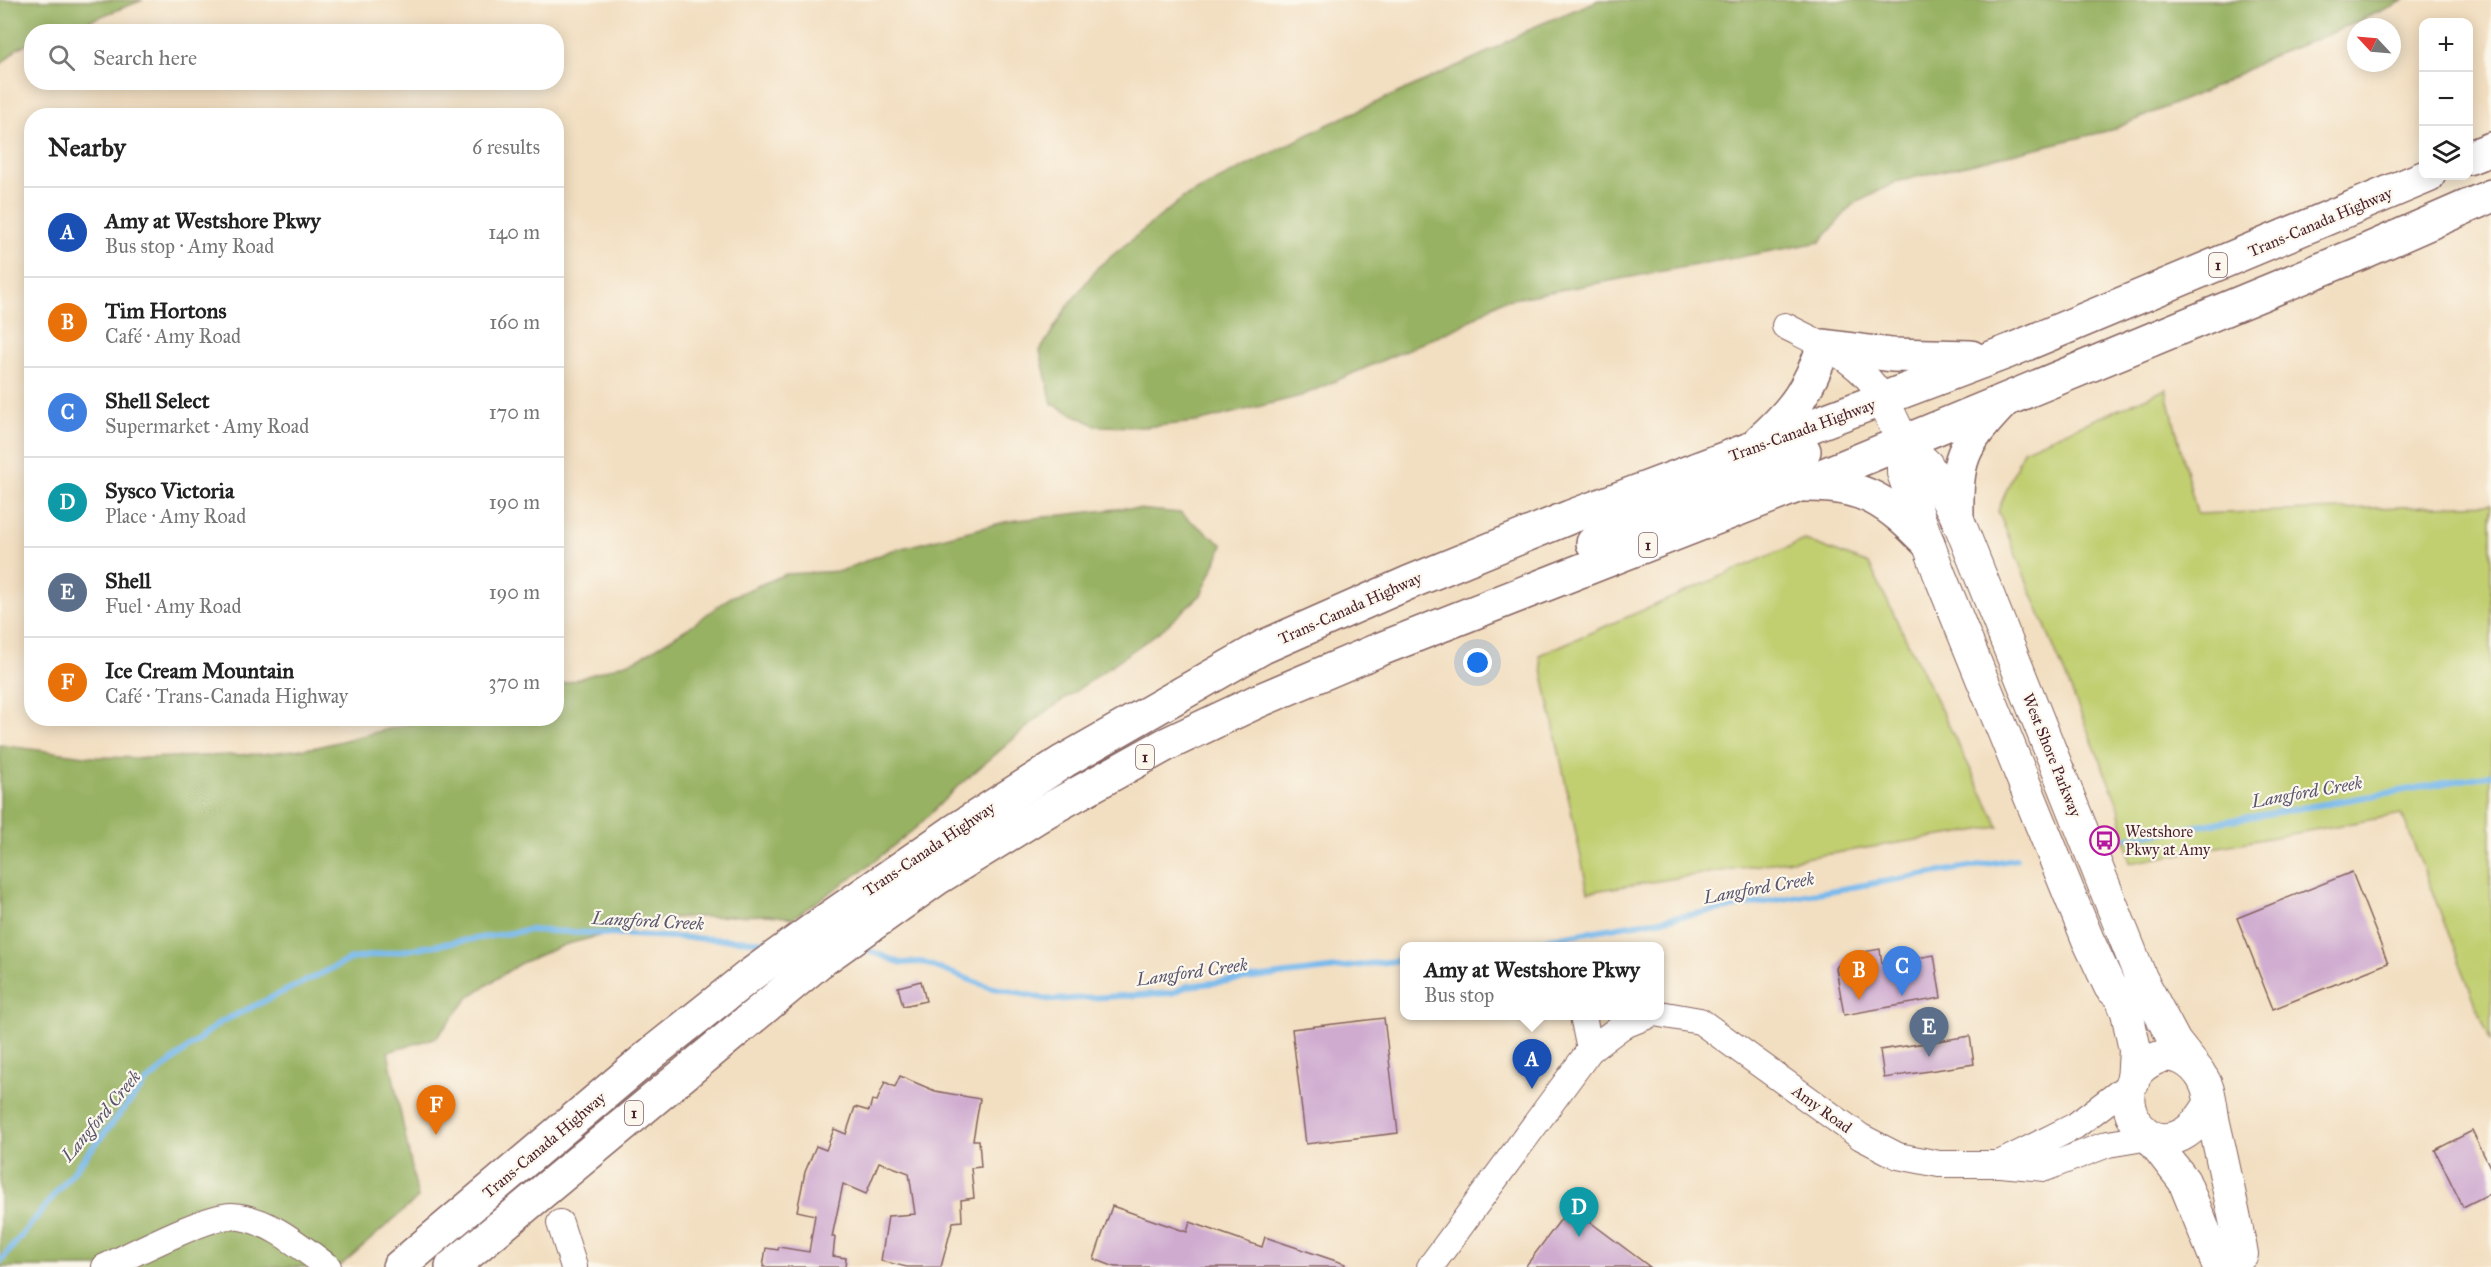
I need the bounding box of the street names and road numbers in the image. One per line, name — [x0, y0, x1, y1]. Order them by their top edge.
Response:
street label: Trans-Canada Highway — [2245, 183, 2396, 262]
road number: 1 — [2209, 253, 2227, 277]
street label: Trans-Canada Highway — [1726, 394, 1879, 466]
road number: 1 — [1639, 533, 1657, 557]
street label: Trans-Canada Highway — [1276, 568, 1425, 649]
street label: West Shore Parkway — [2019, 690, 2086, 820]
road number: 1 — [1136, 745, 1154, 769]
street label: Trans-Canada Highway — [860, 798, 999, 901]
street label: Amy Road — [1788, 1080, 1855, 1137]
street label: Trans-Canada Highway — [479, 1088, 610, 1203]
road number: 1 — [625, 1101, 643, 1125]

